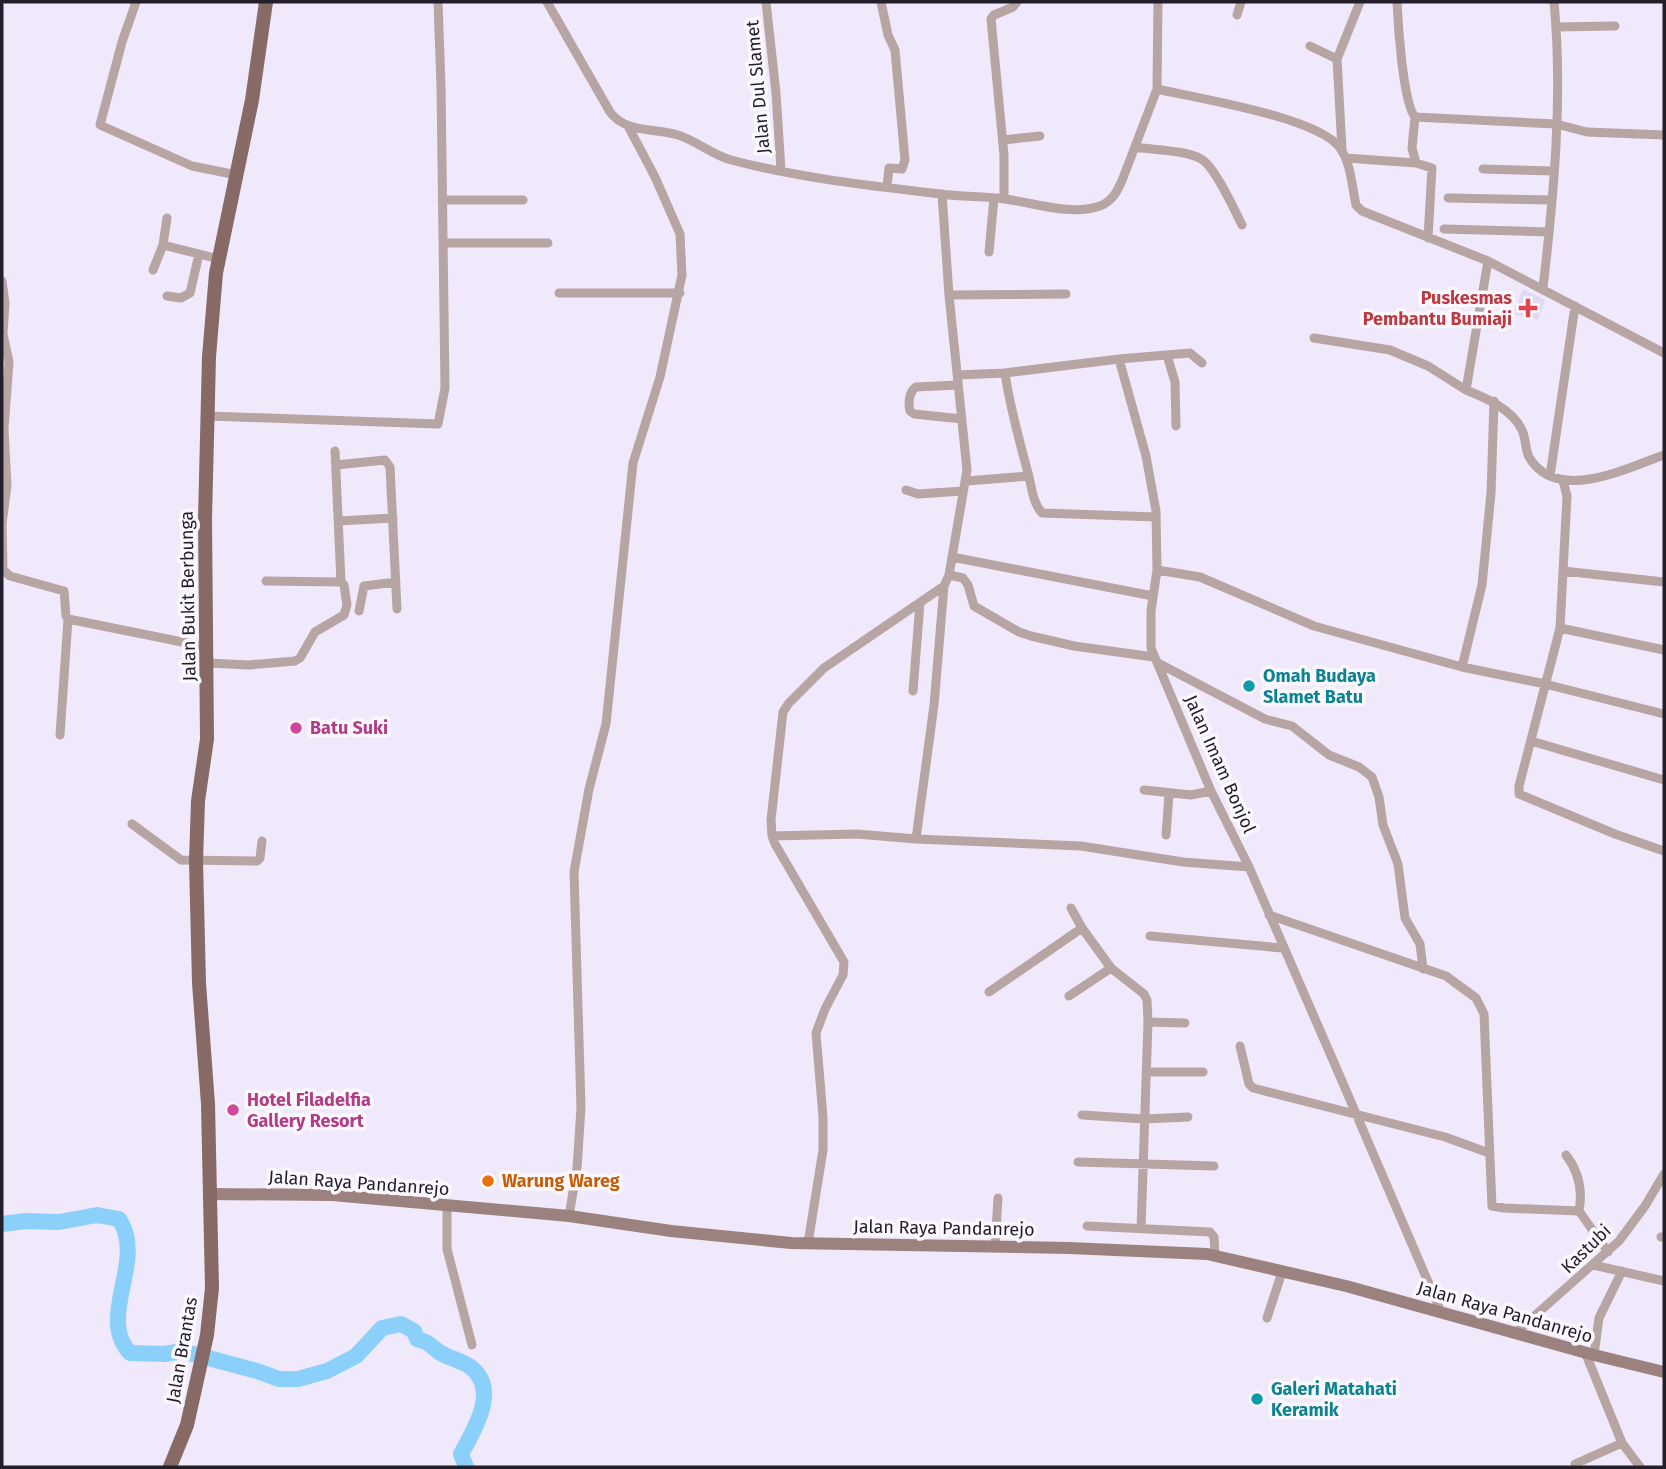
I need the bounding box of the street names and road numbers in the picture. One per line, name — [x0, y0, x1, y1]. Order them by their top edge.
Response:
street label: Jalan Dul Slamet — [741, 19, 775, 155]
street label: Jalan Bukit Berbunga — [176, 511, 200, 681]
street label: Jalan Imam Bonjol — [1180, 691, 1260, 837]
street label: Jalan Raya Pandanrejo — [268, 1166, 450, 1200]
street label: Jalan Raya Pandanrejo — [853, 1215, 1035, 1241]
street label: Kastubi — [1556, 1220, 1616, 1278]
street label: Jalan Raya Pandanrejo — [1415, 1276, 1595, 1348]
street label: Jalan Brantas — [162, 1295, 202, 1405]

